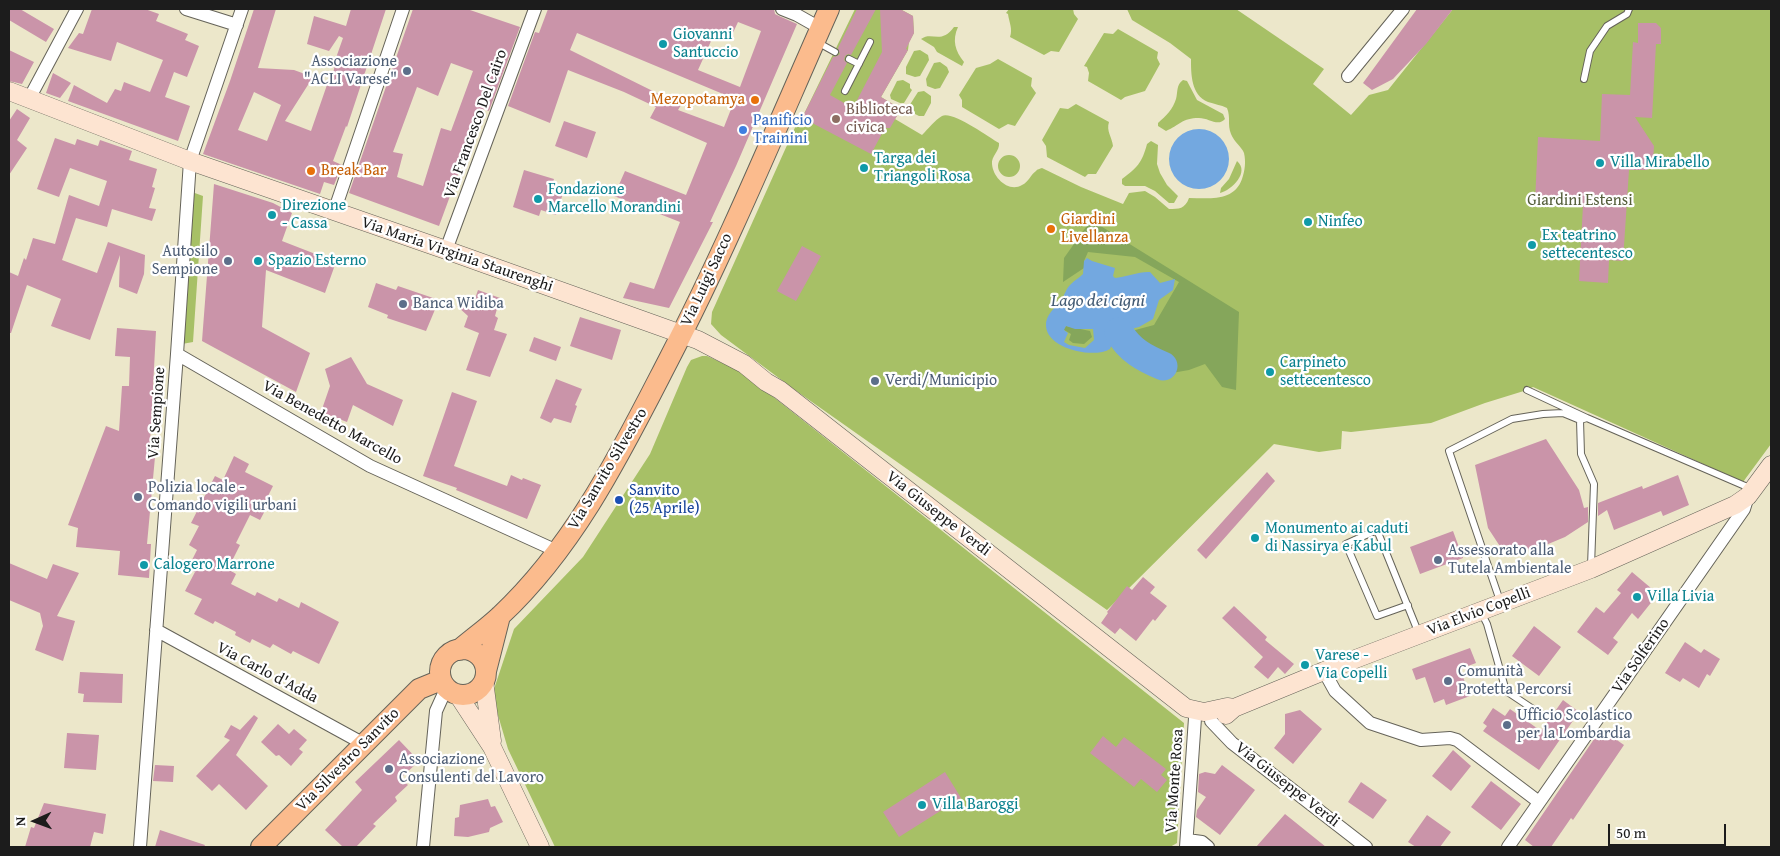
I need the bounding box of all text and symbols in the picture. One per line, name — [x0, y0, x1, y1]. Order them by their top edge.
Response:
place label: Giovanni Santuccio — [673, 25, 739, 63]
marker: Giovanni Santuccio — [657, 38, 669, 50]
street label: Via Francesco Del Cairo — [440, 47, 512, 201]
place label: Associazione "ACLI Varese" — [304, 52, 397, 90]
marker: Associazione "ACLI Varese" — [401, 65, 413, 77]
place label: Mezopotamya — [651, 90, 745, 110]
marker: Mezopotamya — [749, 94, 761, 106]
place label: Biblioteca civica — [846, 100, 913, 138]
place label: Panificio Trainini — [753, 111, 812, 149]
marker: Biblioteca civica — [830, 113, 842, 125]
marker: Panificio Trainini — [737, 124, 749, 136]
place label: Targa dei Triangoli Rosa — [874, 149, 971, 187]
place label: Villa Mirabello — [1610, 153, 1710, 173]
marker: Villa Mirabello — [1594, 157, 1606, 169]
place label: Break Bar — [321, 161, 386, 181]
marker: Targa dei Triangoli Rosa — [858, 162, 870, 174]
marker: Break Bar — [305, 165, 317, 177]
place label: Fondazione Marcello Morandini — [548, 180, 681, 218]
park label: Giardini Estensi — [1527, 191, 1633, 211]
marker: Fondazione Marcello Morandini — [532, 193, 544, 205]
place label: Direzione - Cassa — [282, 196, 346, 234]
marker: Direzione - Cassa — [266, 209, 278, 221]
place label: Giardini Livellanza — [1061, 210, 1128, 248]
place label: Ninfeo — [1318, 212, 1363, 232]
street label: Via Maria Virginia Staurenghi — [359, 213, 555, 297]
marker: Ninfeo — [1302, 216, 1314, 228]
marker: Giardini Livellanza — [1045, 223, 1057, 235]
place label: Ex teatrino settecentesco — [1542, 226, 1633, 264]
street label: Via Luigi Sacco — [677, 230, 737, 330]
marker: Ex teatrino settecentesco — [1526, 239, 1538, 251]
place label: Autosilo Sempione — [152, 242, 218, 280]
place label: Spazio Esterno — [268, 251, 367, 271]
marker: Autosilo Sempione — [222, 255, 234, 267]
marker: Spazio Esterno — [252, 255, 264, 267]
water label: Lago dei cigni — [1051, 290, 1145, 312]
place label: Banca Widiba — [413, 294, 504, 314]
marker: Banca Widiba — [397, 298, 409, 310]
place label: Carpineto settecentesco — [1280, 353, 1371, 391]
street label: Via Sempione — [144, 366, 170, 460]
marker: Carpineto settecentesco — [1264, 366, 1276, 378]
place label: Verdi/Municipio — [885, 371, 997, 391]
marker: Verdi/Municipio — [869, 375, 881, 387]
street label: Via Benedetto Marcello — [259, 377, 405, 469]
street label: Via Sanvito Silvestro — [564, 405, 652, 533]
street label: Via Giuseppe Verdi — [882, 467, 994, 561]
place label: Polizia locale - Comando vigili urbani — [148, 478, 297, 516]
place label: Sanvito (25 Aprile) — [629, 481, 700, 519]
marker: Polizia locale - Comando vigili urbani — [132, 491, 144, 503]
marker: Sanvito (25 Aprile) — [613, 494, 625, 506]
place label: Monumento ai caduti di Nassirya e Kabul — [1265, 519, 1408, 557]
marker: Monumento ai caduti di Nassirya e Kabul — [1249, 532, 1261, 544]
place label: Assessorato alla Tutela Ambientale — [1448, 541, 1572, 579]
marker: Assessorato alla Tutela Ambientale — [1432, 554, 1444, 566]
place label: Calogero Marrone — [154, 555, 275, 575]
marker: Calogero Marrone — [138, 559, 150, 571]
street label: Via Elvio Copelli — [1425, 583, 1533, 641]
place label: Villa Livia — [1647, 587, 1714, 607]
marker: Villa Livia — [1631, 591, 1643, 603]
street label: Via Solferino — [1608, 615, 1674, 697]
street label: Via Carlo d'Adda — [213, 638, 321, 708]
place label: Varese - Via Copelli — [1315, 646, 1388, 684]
marker: Varese - Via Copelli — [1299, 659, 1311, 671]
place label: Comunità Protetta Percorsi — [1458, 662, 1572, 700]
marker: Comunità Protetta Percorsi — [1442, 675, 1454, 687]
street label: Via Silvestro Sanvito — [292, 704, 404, 816]
place label: Ufficio Scolastico per la Lombardia — [1517, 706, 1632, 744]
marker: Ufficio Scolastico per la Lombardia — [1501, 719, 1513, 731]
street label: Via Monte Rosa — [1162, 728, 1188, 834]
street label: Via Giuseppe Verdi — [1231, 738, 1343, 832]
place label: Associazione Consulenti del Lavoro — [399, 750, 544, 788]
marker: Associazione Consulenti del Lavoro — [383, 763, 395, 775]
place label: Villa Baroggi — [932, 795, 1019, 815]
north arrow — [10, 796, 60, 846]
marker: Villa Baroggi — [916, 799, 928, 811]
scale bar — [1610, 814, 1728, 846]
text: N — [10, 817, 30, 827]
text: 50 m — [1616, 822, 1646, 843]

